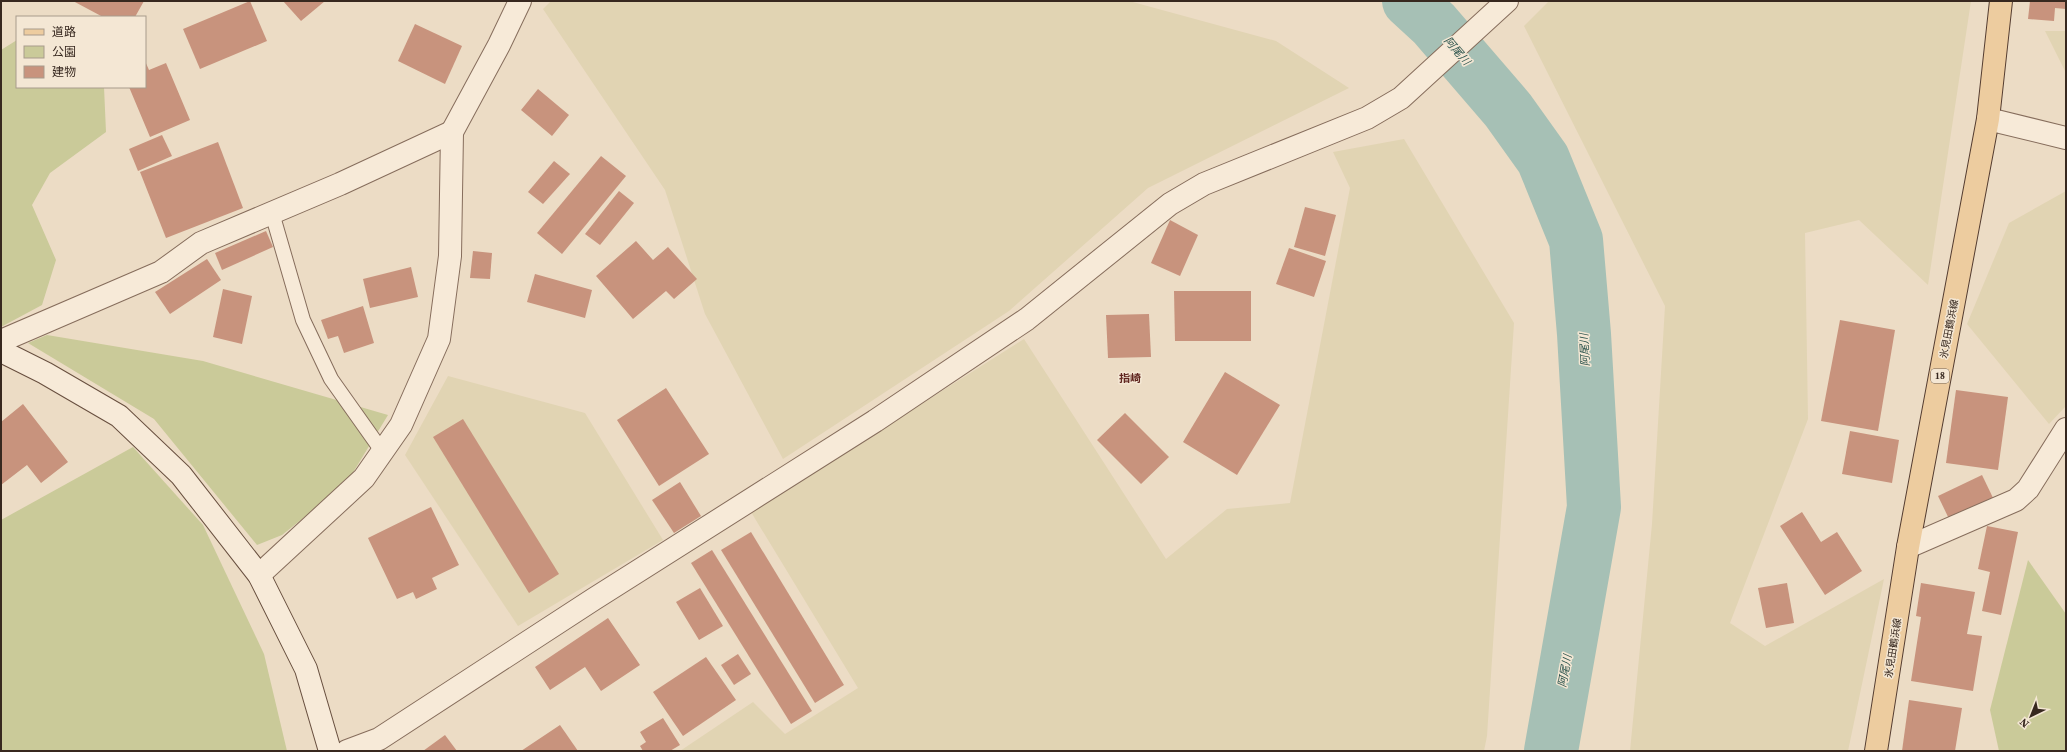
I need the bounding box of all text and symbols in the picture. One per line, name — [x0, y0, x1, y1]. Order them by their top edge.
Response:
legend — [16, 16, 146, 88]
text: 道路 — [52, 24, 76, 40]
water label: 阿尾川 — [1441, 34, 1474, 69]
text: 公園 — [52, 44, 76, 60]
text: 建物 — [52, 64, 76, 80]
street label: 氷見田鶴浜線 — [1937, 298, 1961, 360]
water label: 阿尾川 — [1577, 332, 1593, 367]
road number: 18 — [1931, 369, 1949, 383]
district label: 指崎 — [1119, 371, 1141, 386]
street label: 氷見田鶴浜線 — [1882, 617, 1904, 679]
water label: 阿尾川 — [1555, 652, 1575, 689]
north arrow — [2011, 696, 2051, 736]
text: N — [2016, 715, 2033, 731]

